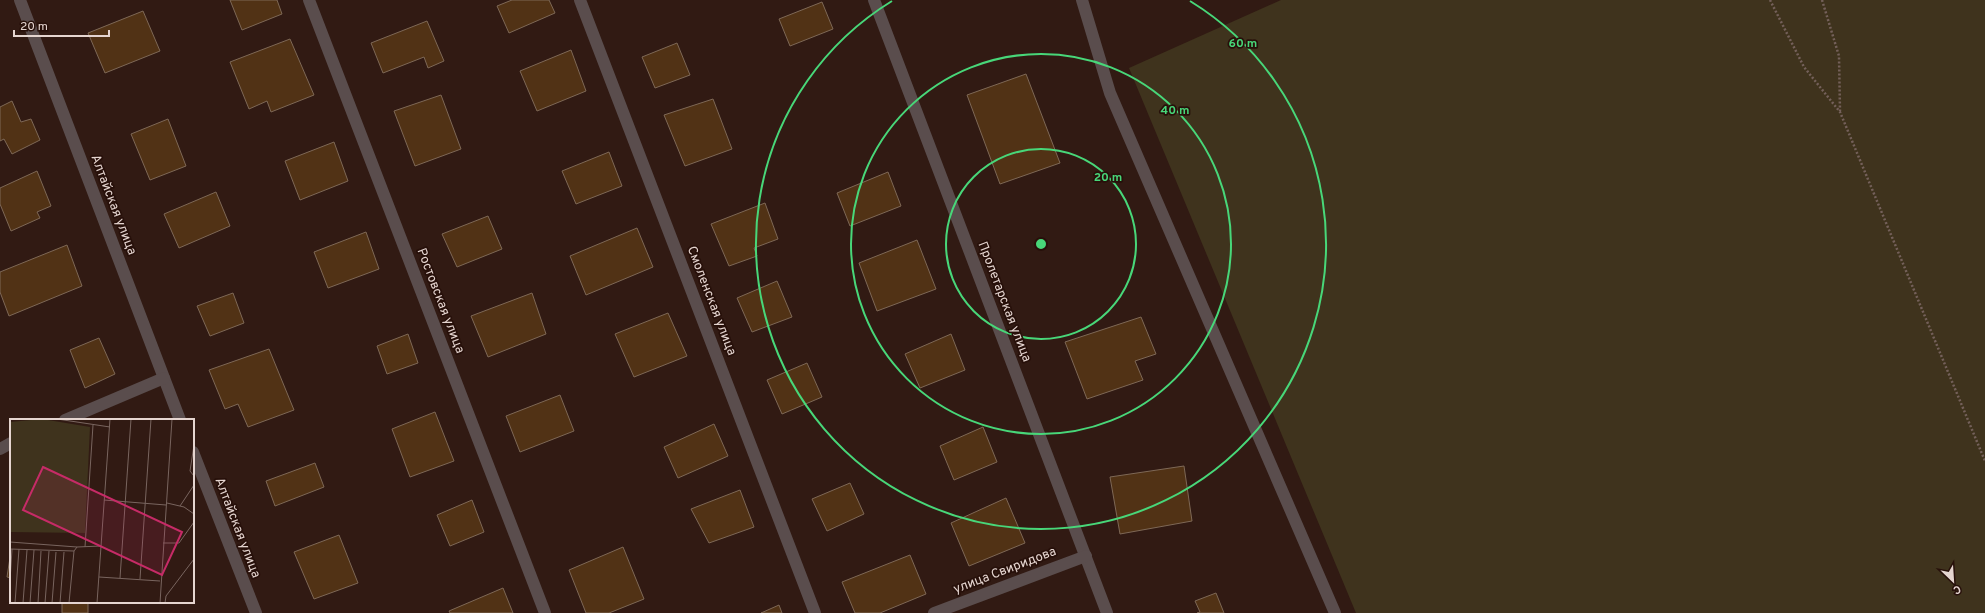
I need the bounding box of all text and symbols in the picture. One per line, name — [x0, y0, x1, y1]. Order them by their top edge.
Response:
scale bar — [14, 12, 109, 38]
text: 20 m — [20, 19, 48, 35]
text: 60 m — [1229, 36, 1257, 52]
text: 40 m — [1160, 103, 1190, 119]
street label: Алтайская улица — [87, 153, 139, 257]
text: 20 m — [1094, 170, 1122, 186]
centre of rings — [1034, 237, 1048, 251]
street label: Пролетарская улица — [974, 240, 1034, 364]
street label: Смоленская улица — [683, 244, 739, 358]
street label: Ростовская улица — [413, 246, 467, 356]
inset map — [10, 419, 194, 603]
street label: Алтайская улица — [211, 476, 263, 580]
street label: улица Свиридова — [951, 544, 1059, 598]
north arrow — [1933, 561, 1973, 601]
text: С — [1951, 581, 1963, 597]

